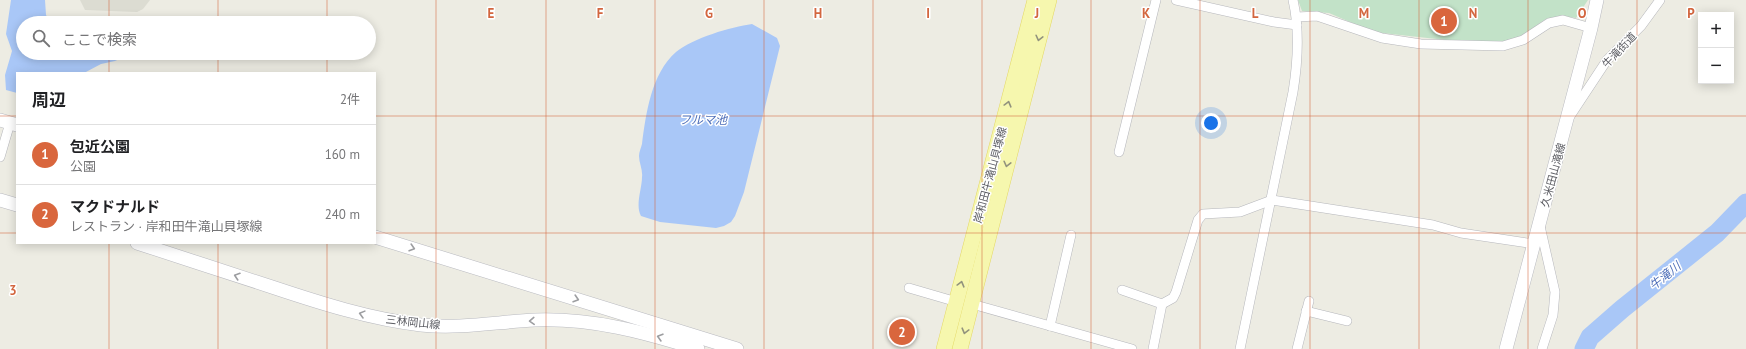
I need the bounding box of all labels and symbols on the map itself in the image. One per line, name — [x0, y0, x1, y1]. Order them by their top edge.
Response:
text: E — [488, 5, 495, 22]
text: F — [597, 5, 604, 22]
text: G — [705, 5, 713, 22]
text: H — [814, 5, 822, 22]
text: I — [926, 5, 930, 22]
text: J — [1034, 5, 1039, 22]
text: K — [1142, 5, 1150, 22]
text: L — [1252, 5, 1259, 22]
text: M — [1359, 5, 1369, 22]
text: N — [1469, 5, 1477, 22]
text: O — [1578, 5, 1587, 22]
text: P — [1687, 5, 1695, 22]
pin: 1 — [1431, 6, 1457, 36]
street label: 牛滝街道 — [1599, 29, 1639, 71]
one-way arrow — [1035, 34, 1044, 41]
one-way arrow — [1003, 101, 1012, 108]
water label: フルマ池 — [679, 112, 728, 127]
your location — [1201, 113, 1221, 133]
street label: 岸和田牛滝山貝塚線 — [970, 125, 1010, 225]
street label: 久米田山滝線 — [1538, 141, 1568, 209]
one-way arrow — [1004, 161, 1012, 167]
one-way arrow — [409, 243, 416, 252]
water label: 牛滝川 — [1646, 257, 1685, 293]
one-way arrow — [234, 272, 241, 281]
one-way arrow — [957, 281, 965, 287]
text: 3 — [9, 282, 17, 299]
one-way arrow — [573, 294, 580, 303]
one-way arrow — [358, 310, 365, 318]
street label: 三林岡山線 — [385, 312, 441, 332]
one-way arrow — [529, 316, 535, 325]
pin: 2 — [889, 317, 915, 347]
one-way arrow — [961, 327, 970, 334]
one-way arrow — [657, 333, 664, 342]

